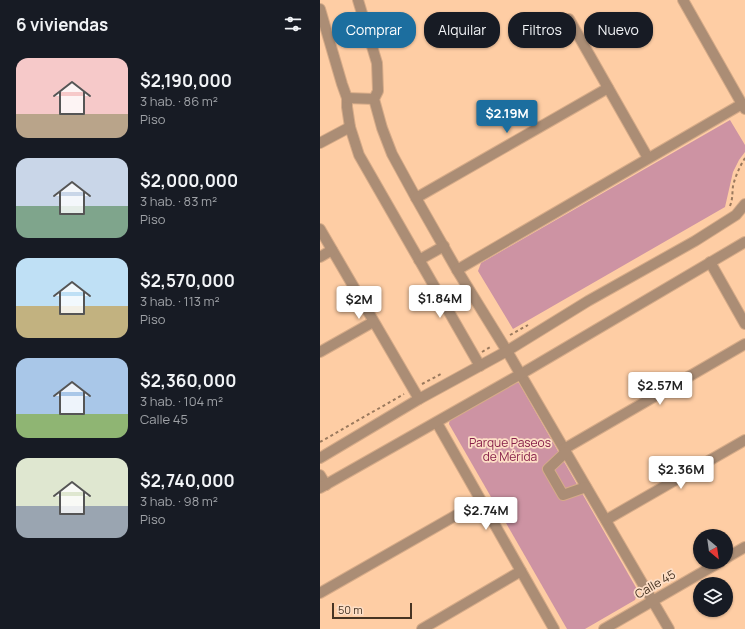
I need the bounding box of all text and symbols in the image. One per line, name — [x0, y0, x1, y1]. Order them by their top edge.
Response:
chip: Comprar — [332, 12, 416, 48]
chip: Alquilar — [424, 12, 500, 48]
chip: Filtros — [508, 12, 576, 48]
chip: Nuevo — [584, 12, 653, 48]
text: 6 viviendas — [16, 13, 108, 36]
icon: filters — [282, 13, 304, 35]
text: $2,190,000 — [140, 69, 232, 92]
icon: home — [48, 74, 96, 122]
text: 3 hab. · 86 m² — [140, 92, 218, 110]
pin: $2.19M — [474, 100, 540, 134]
text: $2.19M — [485, 104, 529, 122]
text: Piso — [140, 110, 165, 128]
text: $2,000,000 — [140, 169, 238, 192]
icon: home — [48, 174, 96, 222]
text: 3 hab. · 83 m² — [140, 192, 217, 210]
text: Piso — [140, 210, 165, 228]
text: $2,570,000 — [140, 269, 235, 292]
icon: home — [48, 274, 96, 322]
pin: $1.84M — [407, 285, 473, 319]
pin: $2M — [340, 286, 378, 320]
text: $1.84M — [418, 289, 462, 307]
text: $2M — [345, 290, 373, 308]
text: 3 hab. · 113 m² — [140, 292, 220, 310]
text: Piso — [140, 310, 165, 328]
text: $2,360,000 — [140, 369, 236, 392]
pin: $2.57M — [627, 372, 693, 406]
icon: home — [48, 374, 96, 422]
text: $2.57M — [637, 376, 683, 394]
text: 3 hab. · 104 m² — [140, 392, 223, 410]
text: Calle 45 — [140, 410, 188, 428]
park label: Parque Paseos de Mérida — [469, 434, 551, 465]
pin: $2.36M — [648, 456, 714, 490]
text: $2.36M — [658, 460, 704, 478]
text: $2,740,000 — [140, 469, 235, 492]
icon: home — [48, 474, 96, 522]
text: 3 hab. · 98 m² — [140, 492, 218, 510]
pin: $2.74M — [453, 497, 519, 531]
text: $2.74M — [463, 501, 509, 519]
text: Piso — [140, 510, 165, 528]
north arrow — [693, 529, 733, 569]
map controls — [693, 529, 733, 617]
street label: Calle 45 — [632, 566, 678, 602]
button: layers — [693, 577, 733, 617]
scale bar — [332, 601, 412, 620]
text: 50 m — [338, 602, 363, 617]

